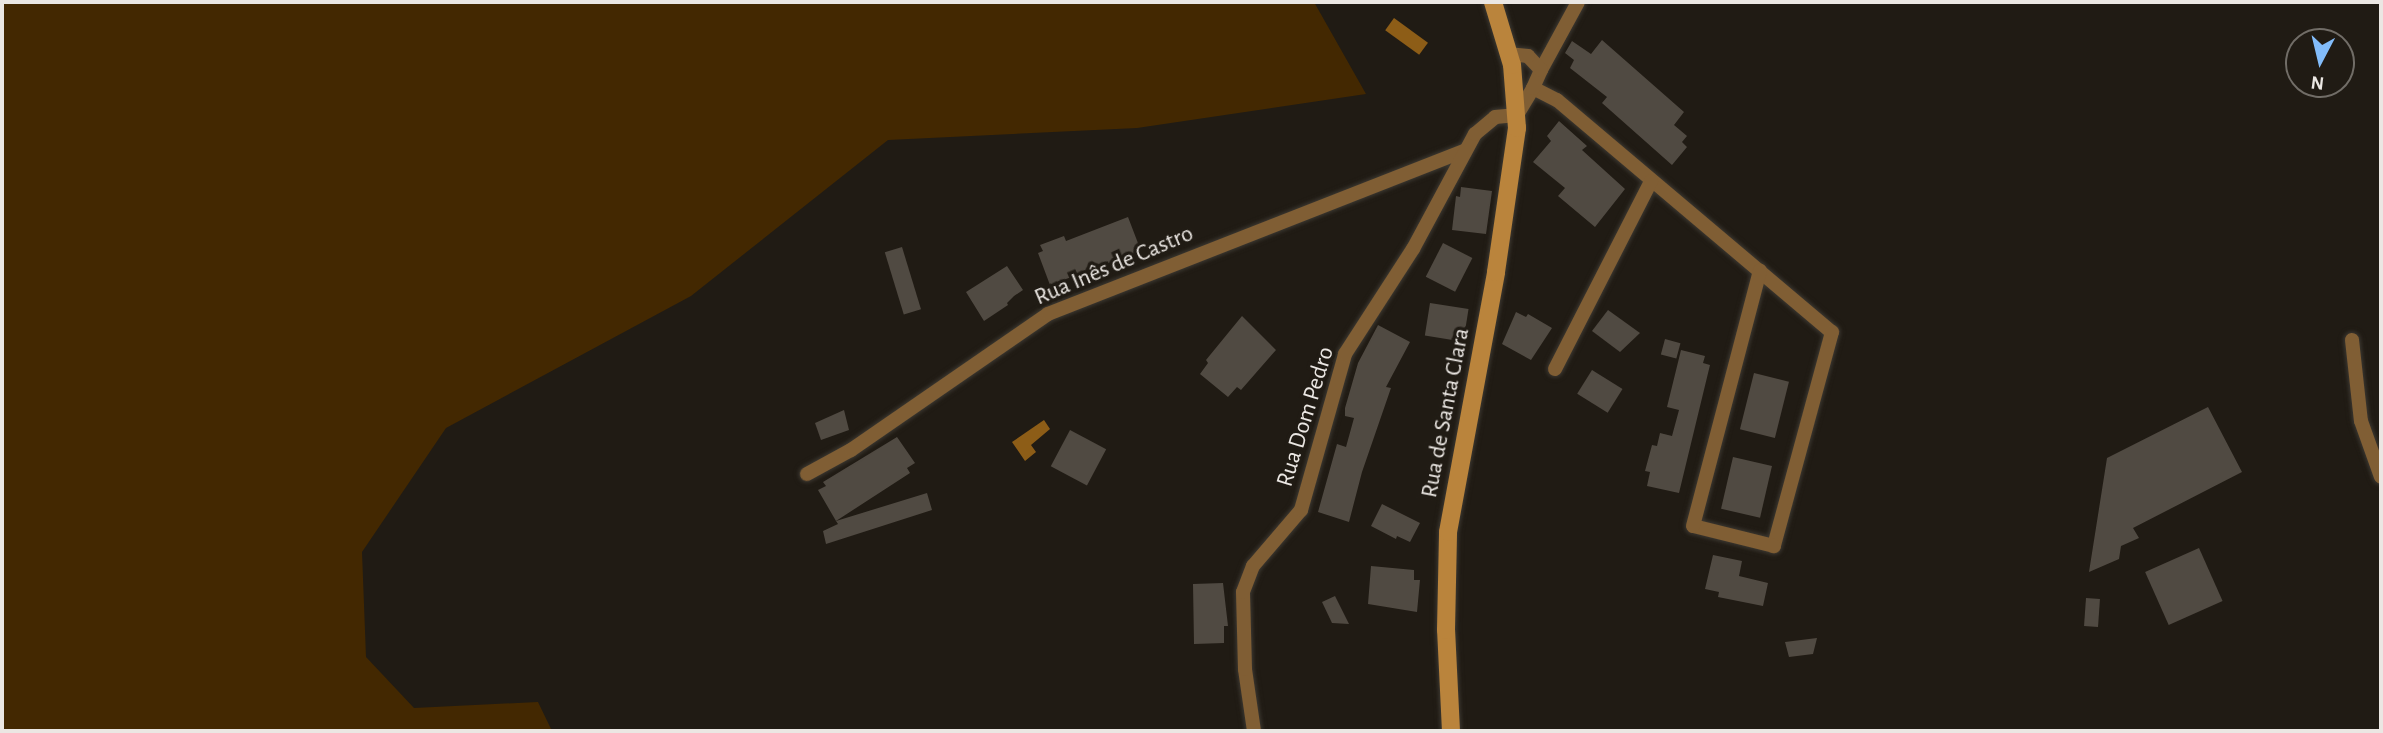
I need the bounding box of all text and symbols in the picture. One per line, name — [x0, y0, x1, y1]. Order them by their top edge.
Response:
north arrow — [2285, 28, 2355, 98]
text: N — [2310, 72, 2325, 93]
street label: Rua Inês de Castro — [1030, 220, 1198, 312]
street label: Rua de Santa Clara — [1415, 326, 1477, 500]
street label: Rua Dom Pedro — [1271, 344, 1341, 490]

